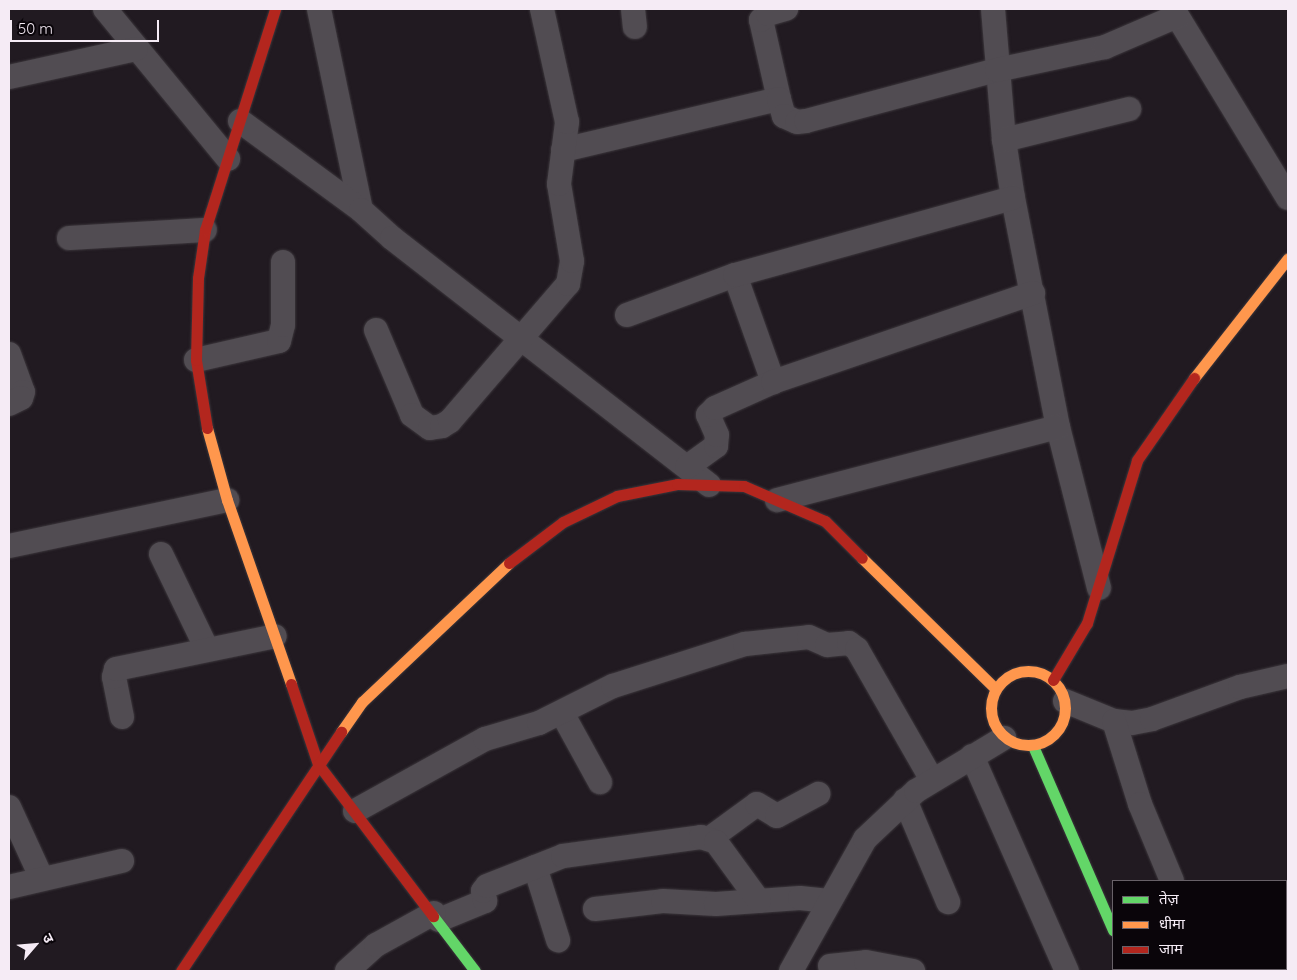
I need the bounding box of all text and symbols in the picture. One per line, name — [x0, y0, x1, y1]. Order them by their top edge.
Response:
scale bar — [12, 10, 161, 42]
text: 50 m — [18, 19, 53, 38]
legend — [1112, 880, 1287, 970]
text: तेज़ — [1159, 889, 1179, 908]
text: धीमा — [1159, 914, 1185, 933]
north arrow — [10, 920, 60, 970]
text: उ — [38, 930, 58, 946]
text: जाम — [1159, 939, 1183, 958]

